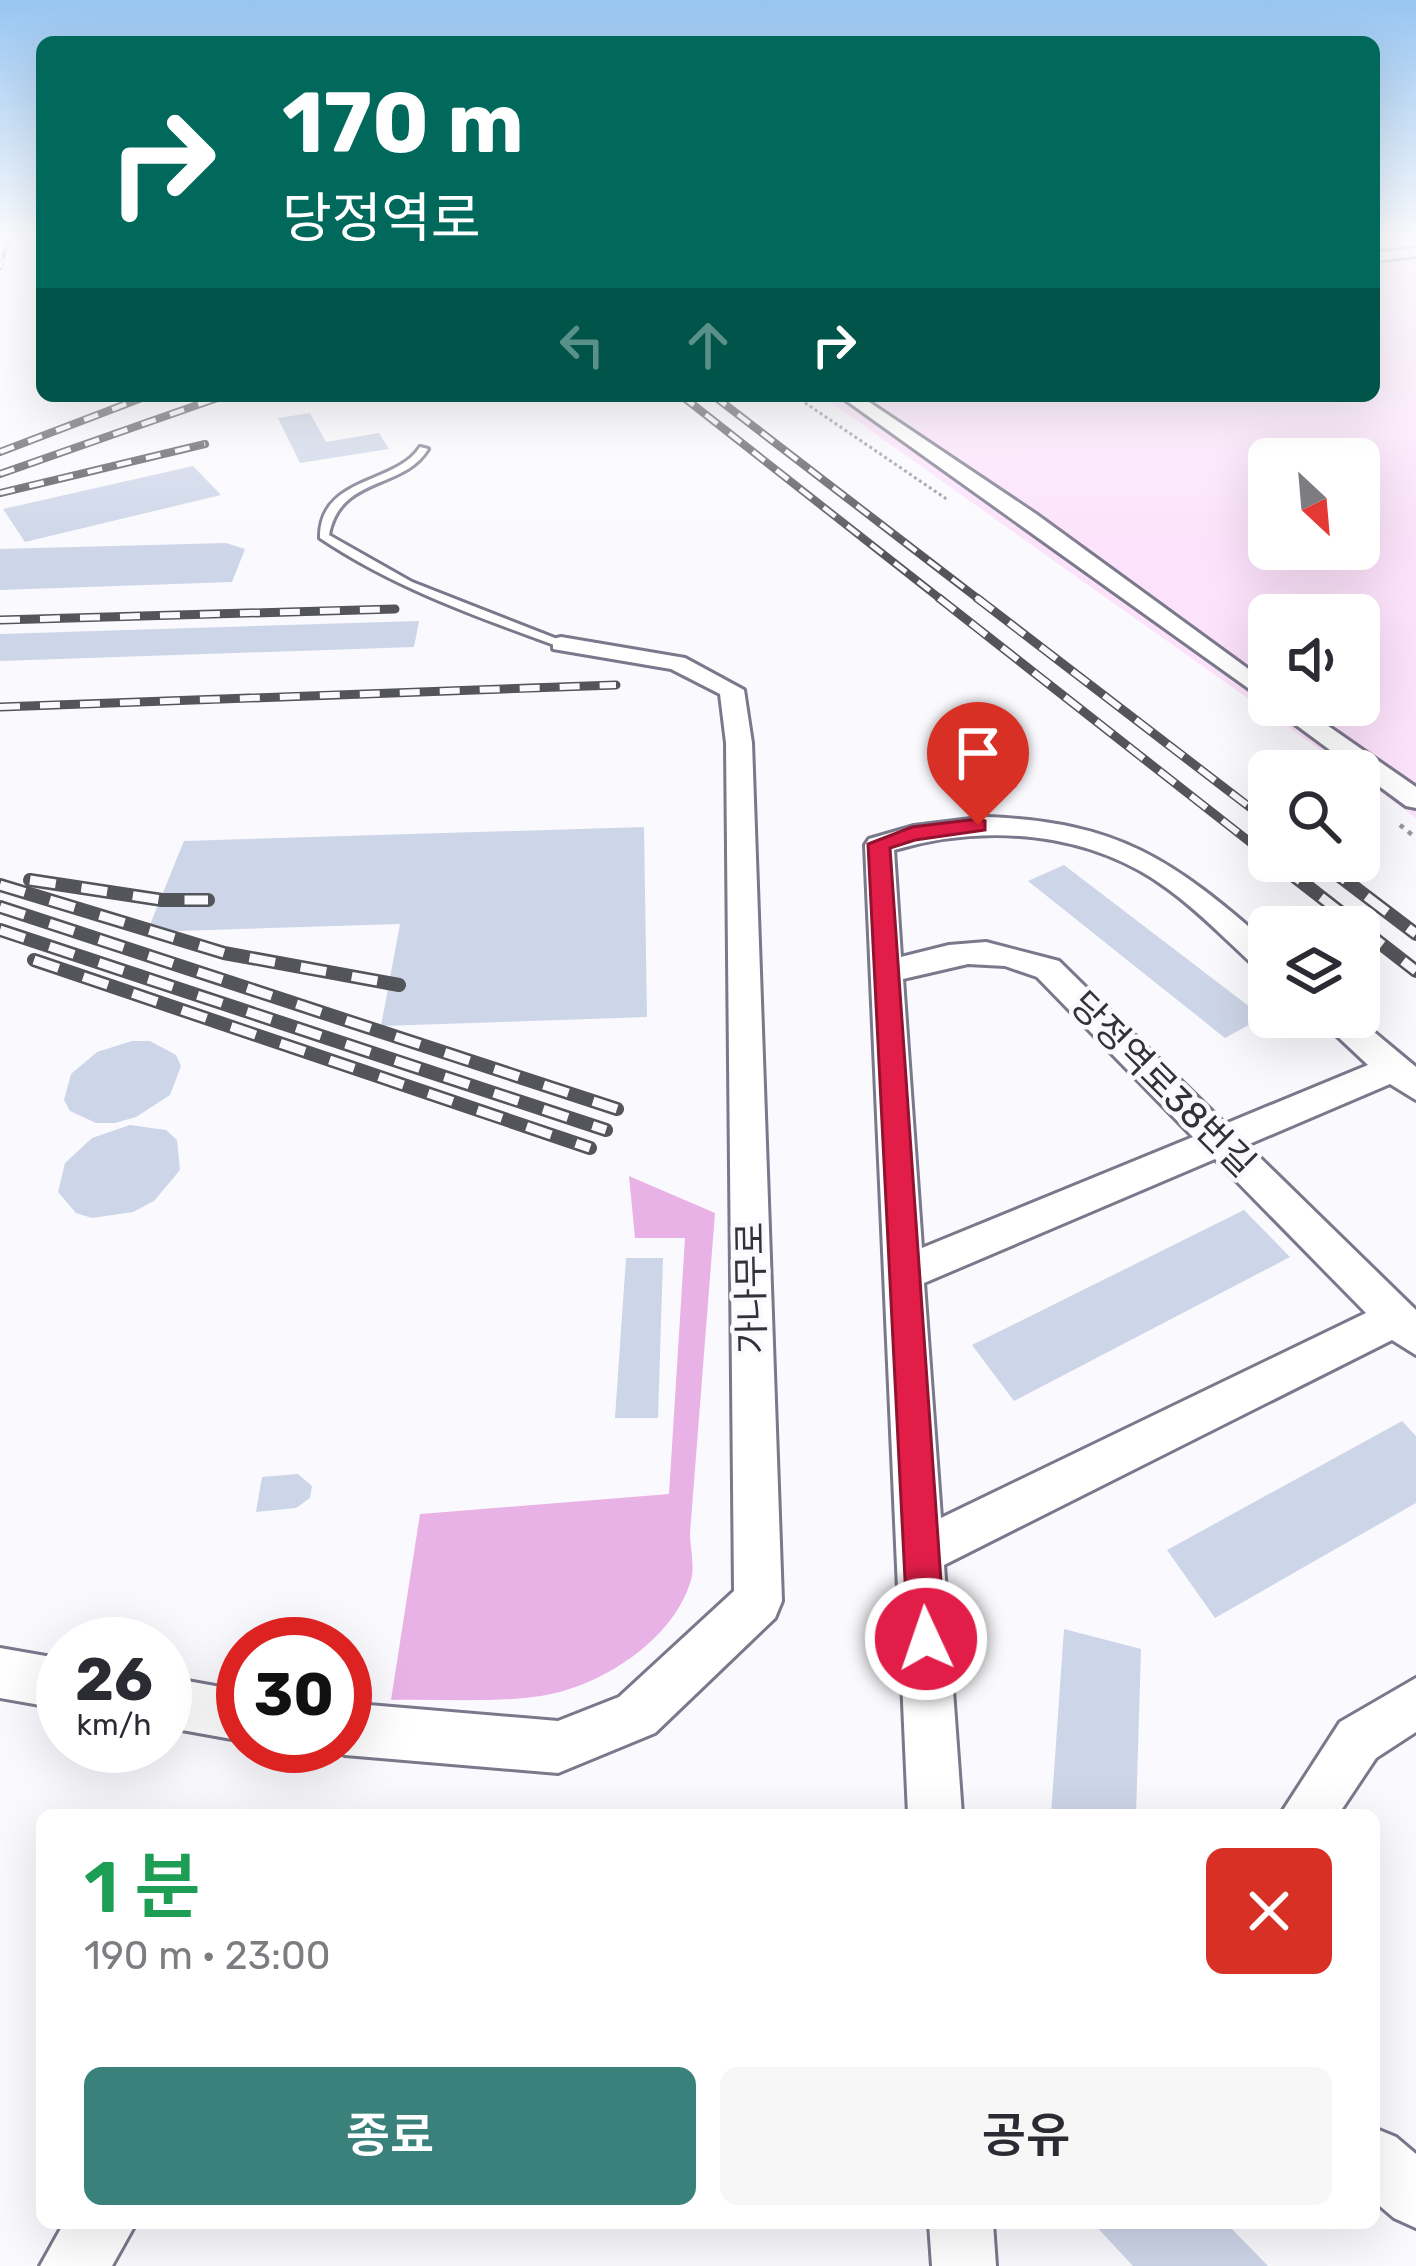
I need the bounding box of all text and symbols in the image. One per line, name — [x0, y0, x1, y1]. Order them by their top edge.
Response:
text: 170 m — [282, 73, 524, 173]
icon: right — [84, 84, 240, 240]
text: 당정역로 — [282, 187, 481, 251]
icon: left — [549, 312, 615, 378]
icon: ahead — [675, 312, 741, 378]
icon: right — [801, 312, 867, 378]
north arrow — [1248, 438, 1380, 570]
map controls — [1248, 438, 1380, 1038]
button: sound — [1248, 594, 1380, 726]
pin — [927, 702, 1029, 825]
icon: arrive — [945, 720, 1011, 786]
button: search — [1248, 750, 1380, 882]
button: layers — [1248, 906, 1380, 1038]
street label: 당정역로38번길 — [1062, 983, 1264, 1185]
street label: 가나무로 — [728, 1221, 774, 1355]
position arrow — [863, 1576, 989, 1702]
speed limit sign: 30 — [216, 1617, 372, 1773]
text: 26 — [75, 1644, 153, 1715]
text: km/h — [77, 1707, 151, 1743]
text: 1 분 — [84, 1845, 201, 1930]
button: close — [1206, 1848, 1332, 1974]
text: 190 m · 23:00 — [84, 1933, 331, 1979]
button: 종료 — [84, 2067, 696, 2205]
button: 공유 — [720, 2067, 1332, 2205]

